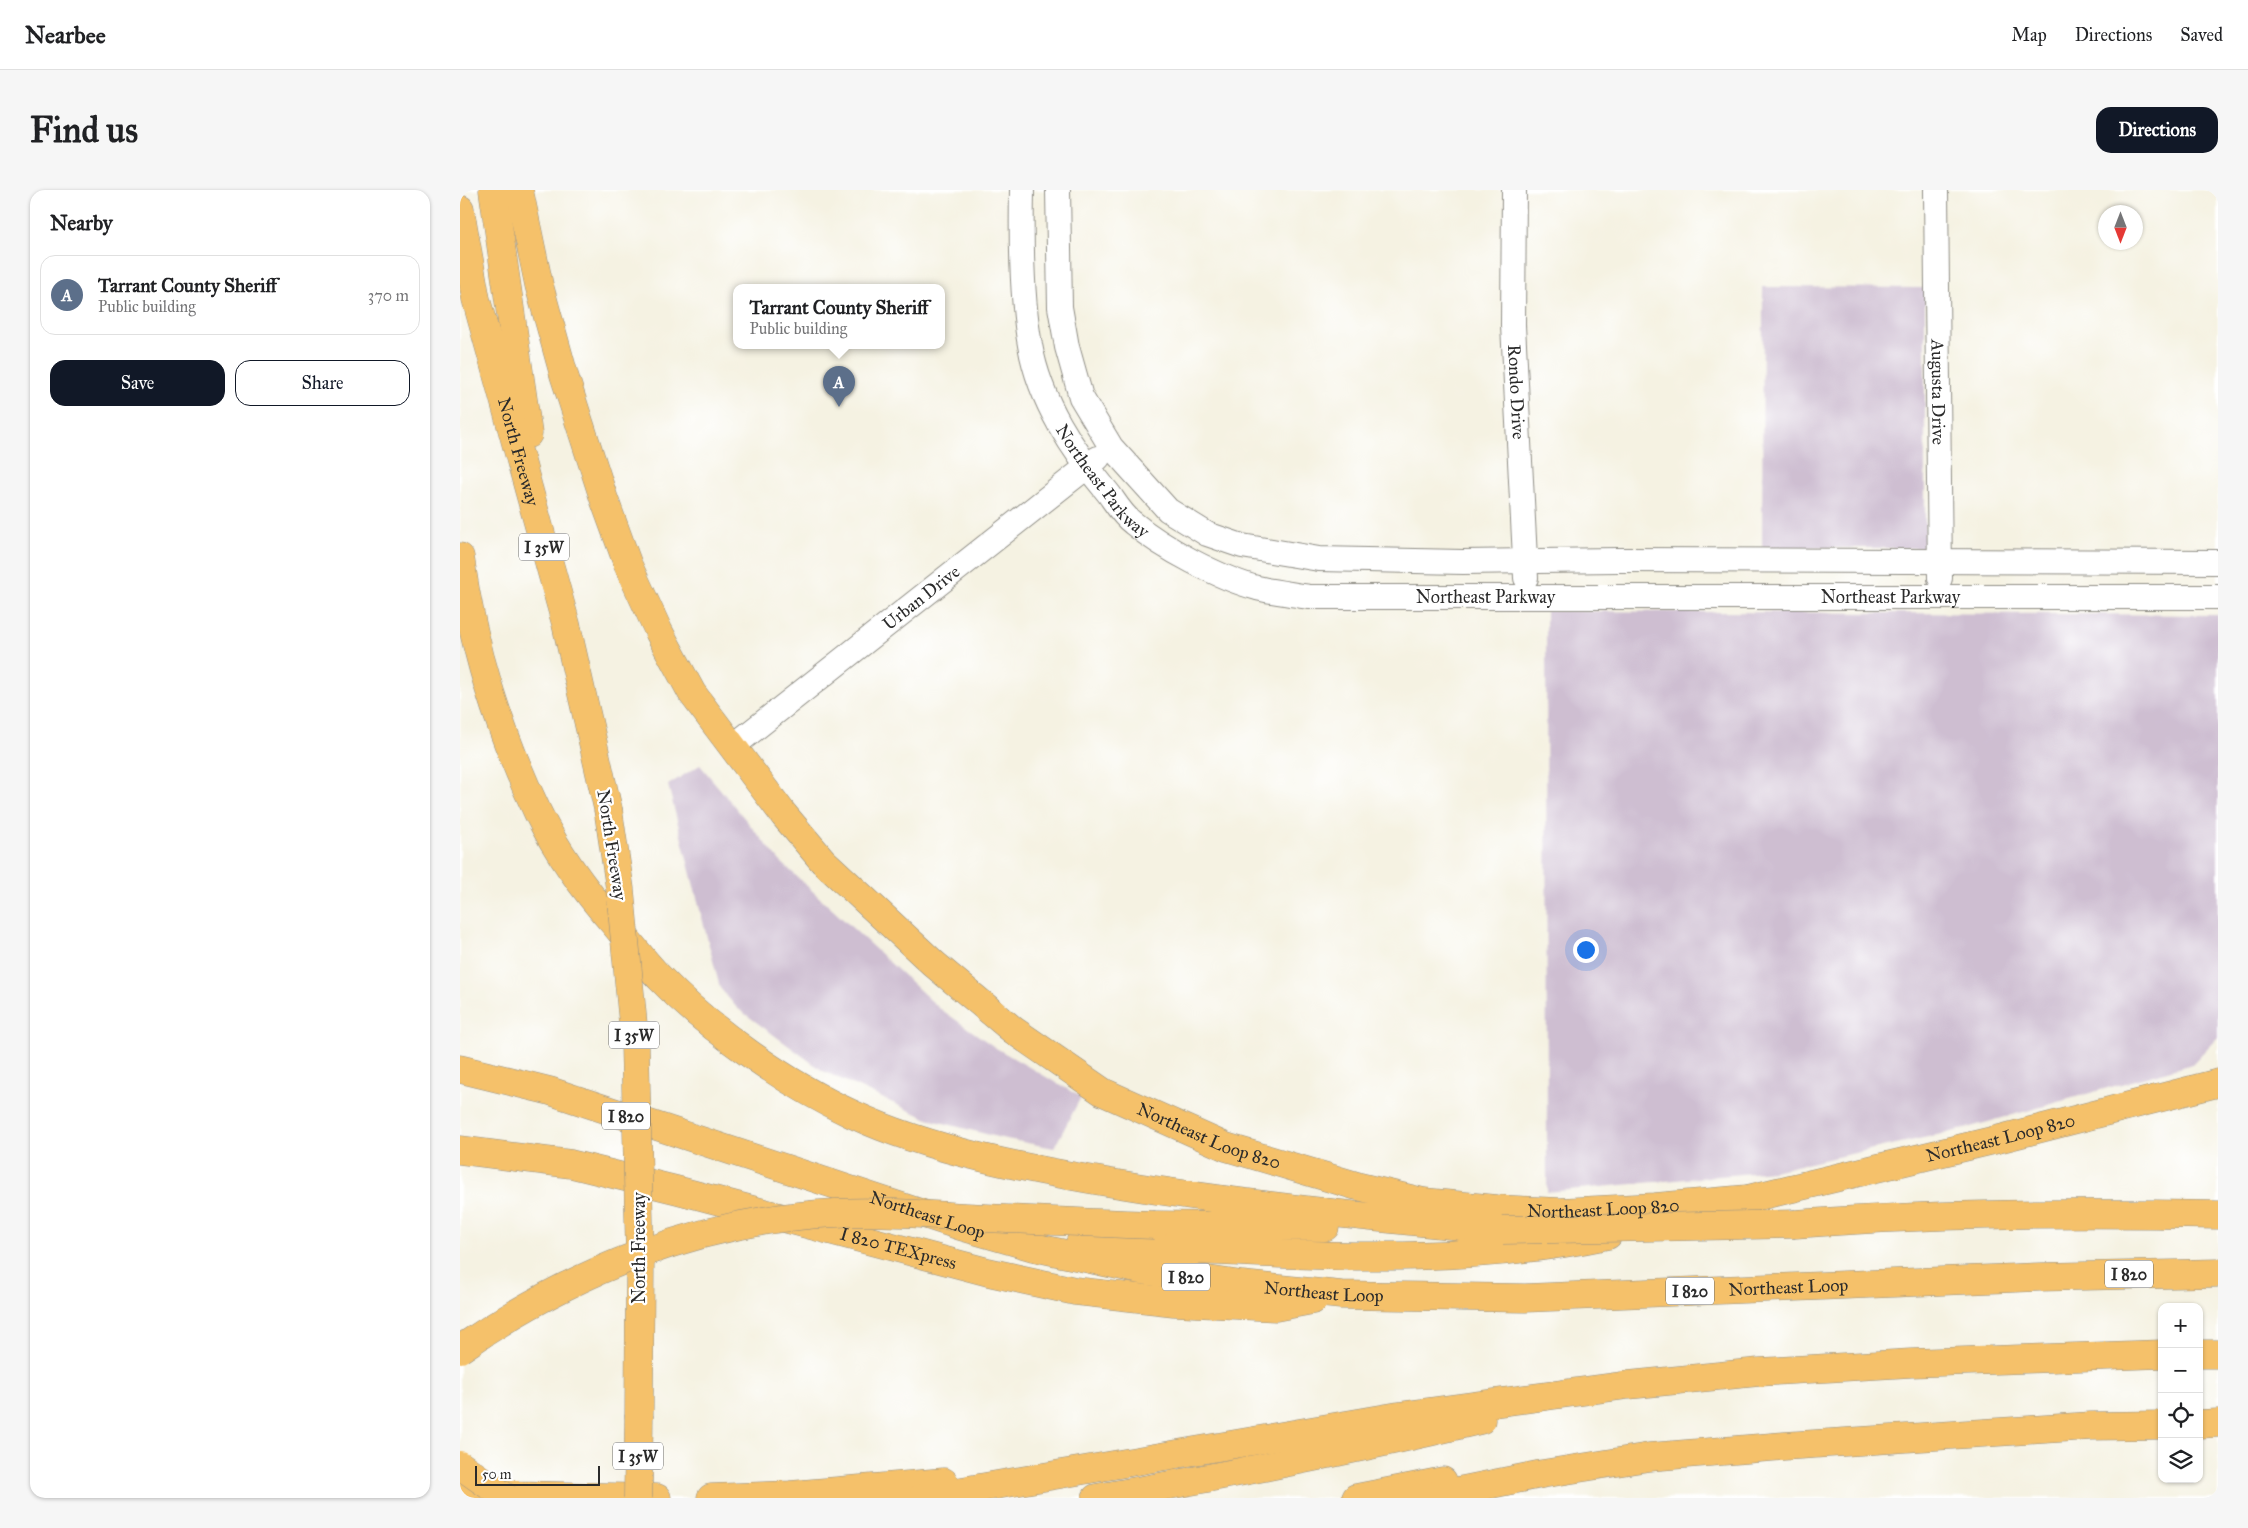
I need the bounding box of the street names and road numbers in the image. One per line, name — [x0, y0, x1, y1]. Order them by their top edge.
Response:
street label: Augusta Drive — [1926, 338, 1950, 445]
street label: Rondo Drive — [1503, 344, 1530, 440]
street label: North Freeway — [493, 395, 544, 509]
street label: Northeast Parkway — [1051, 420, 1154, 543]
road number: I 35W — [519, 534, 569, 561]
street label: Urban Drive — [878, 560, 964, 635]
street label: Northeast Parkway — [1416, 586, 1556, 608]
street label: Northeast Parkway — [1821, 586, 1961, 608]
street label: North Freeway — [592, 788, 632, 902]
road number: I 35W — [609, 1022, 659, 1048]
street label: Northeast Loop 820 — [1134, 1098, 1283, 1174]
road number: I 820 — [602, 1102, 650, 1129]
street label: Northeast Loop 820 — [1924, 1109, 2077, 1167]
street label: Northeast Loop — [867, 1186, 988, 1244]
street label: North Freeway — [628, 1192, 650, 1304]
street label: Northeast Loop 820 — [1526, 1194, 1680, 1223]
street label: I 820 TEXpress — [838, 1223, 959, 1274]
road number: I 820 — [2105, 1260, 2153, 1288]
road number: I 820 — [1162, 1264, 1210, 1290]
street label: Northeast Loop — [1728, 1274, 1849, 1301]
street label: Northeast Loop — [1263, 1276, 1384, 1307]
road number: I 820 — [1666, 1278, 1714, 1304]
road number: I 35W — [613, 1442, 663, 1470]

